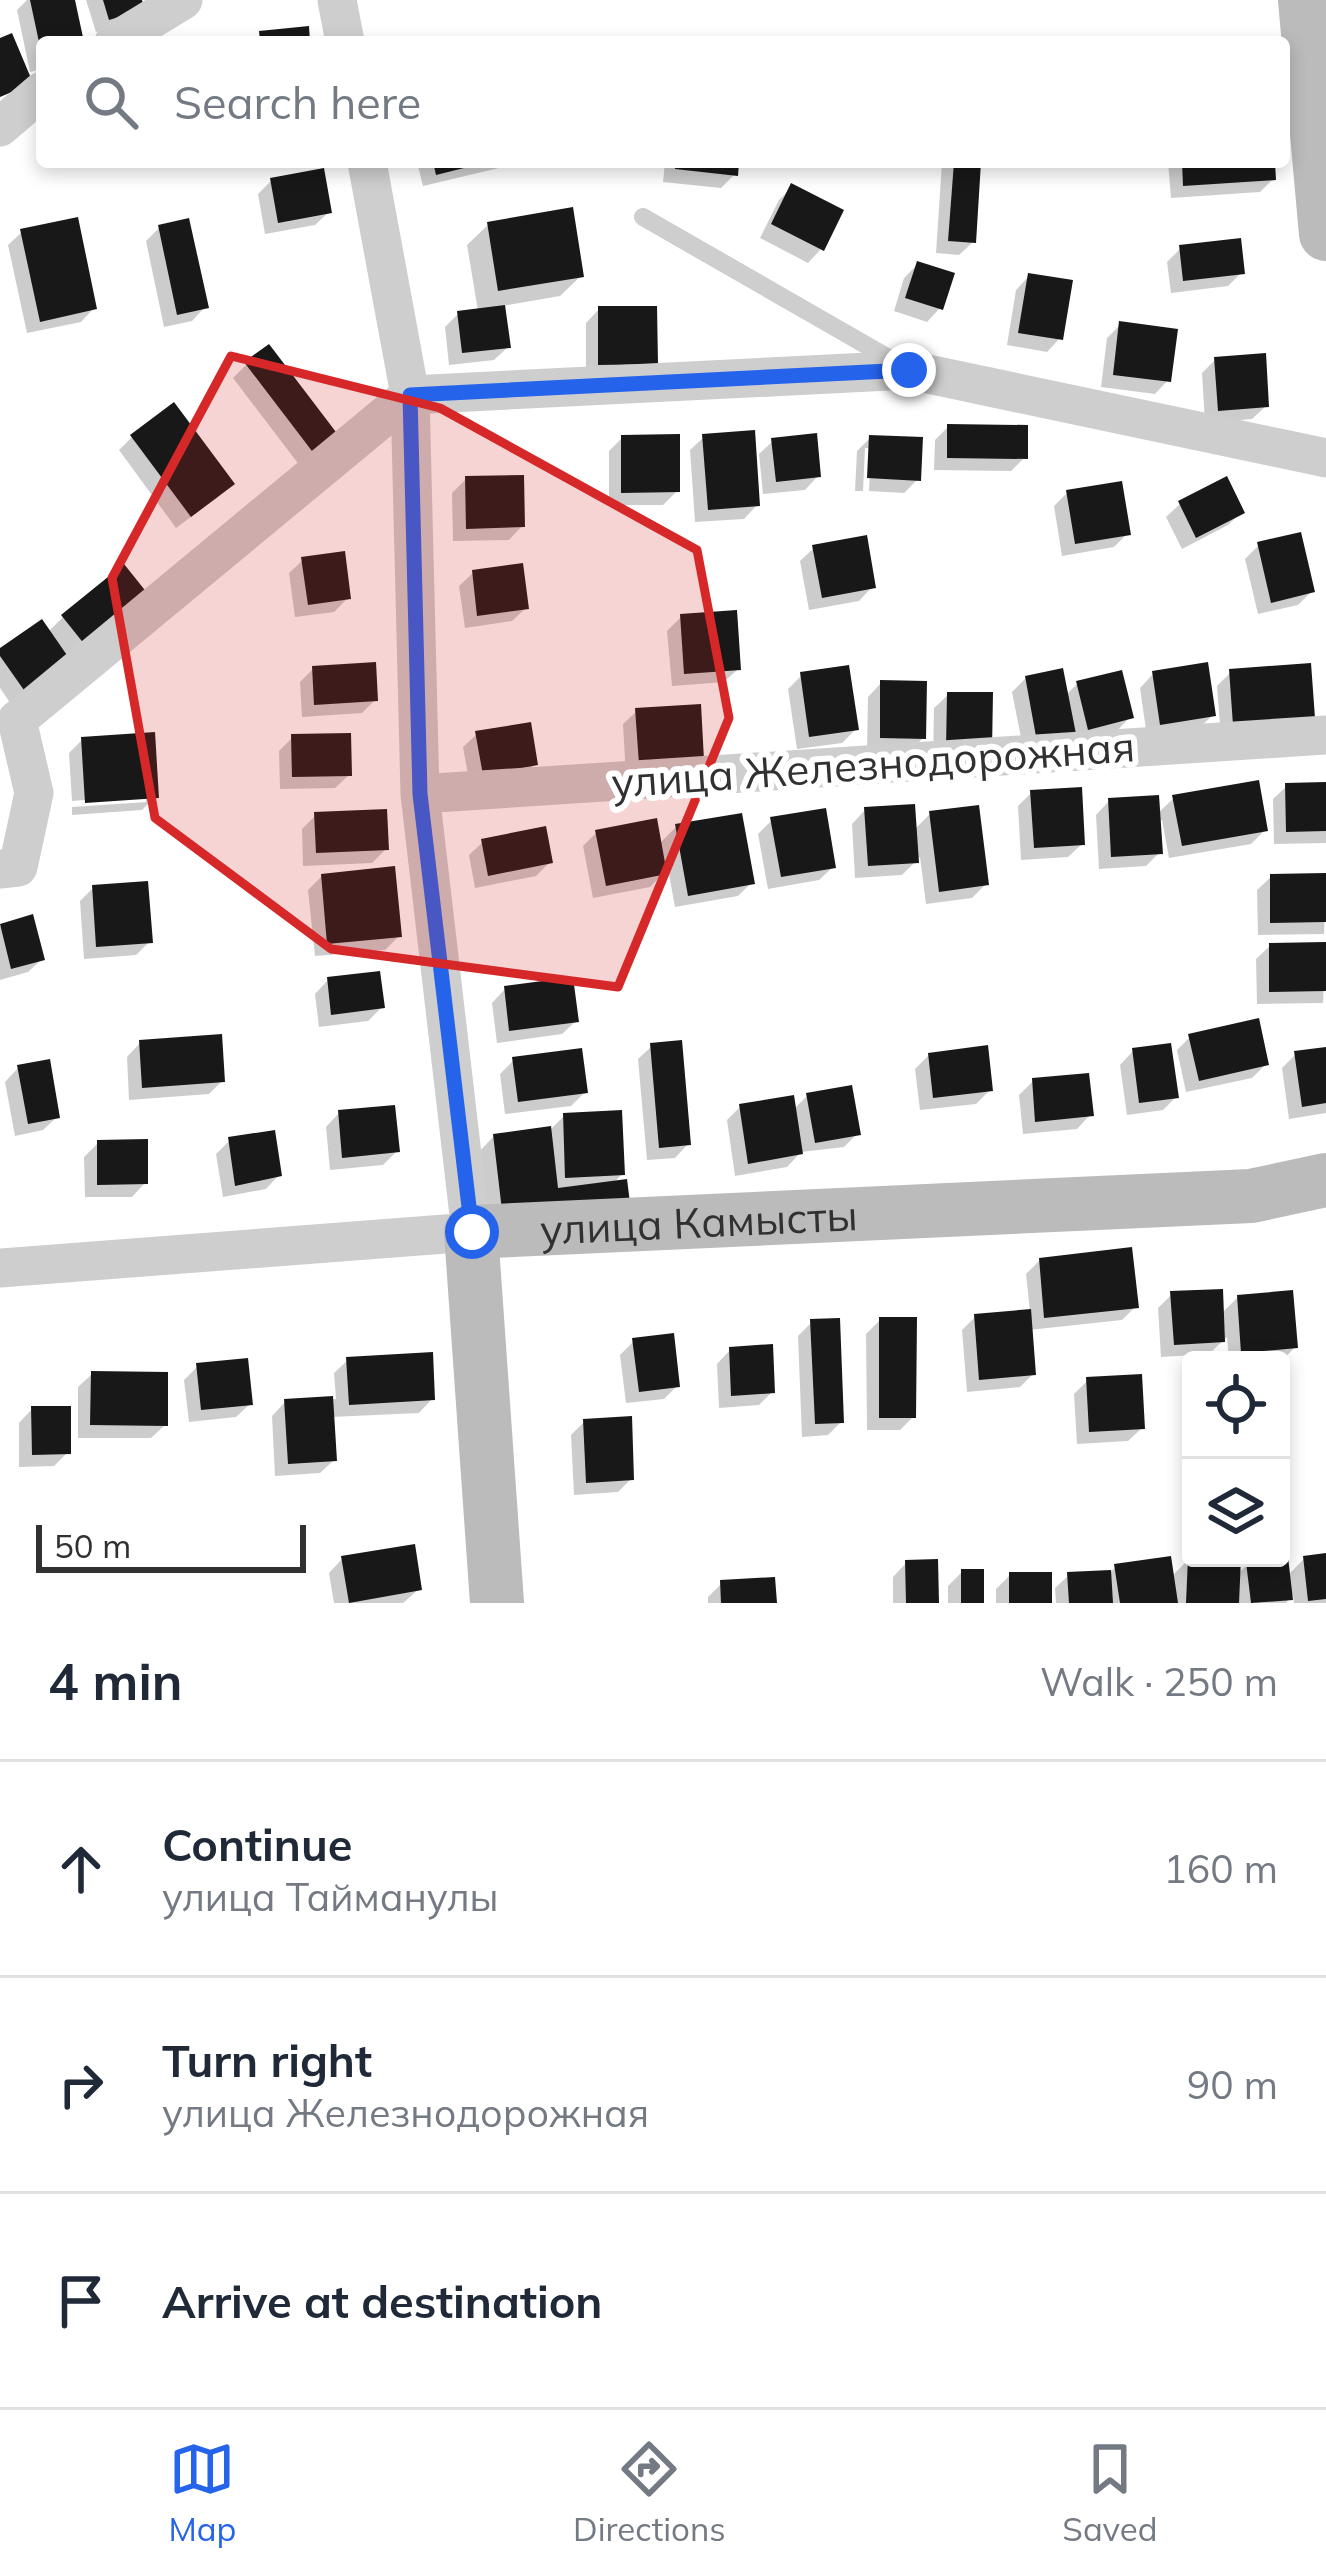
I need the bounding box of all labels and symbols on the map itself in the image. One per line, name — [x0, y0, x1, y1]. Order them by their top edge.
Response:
route end — [882, 343, 936, 397]
street label: улица Железнодорожная — [609, 719, 1137, 809]
street label: улица Камысты — [539, 1188, 859, 1255]
route start — [445, 1205, 499, 1259]
scale bar — [36, 1519, 306, 1572]

